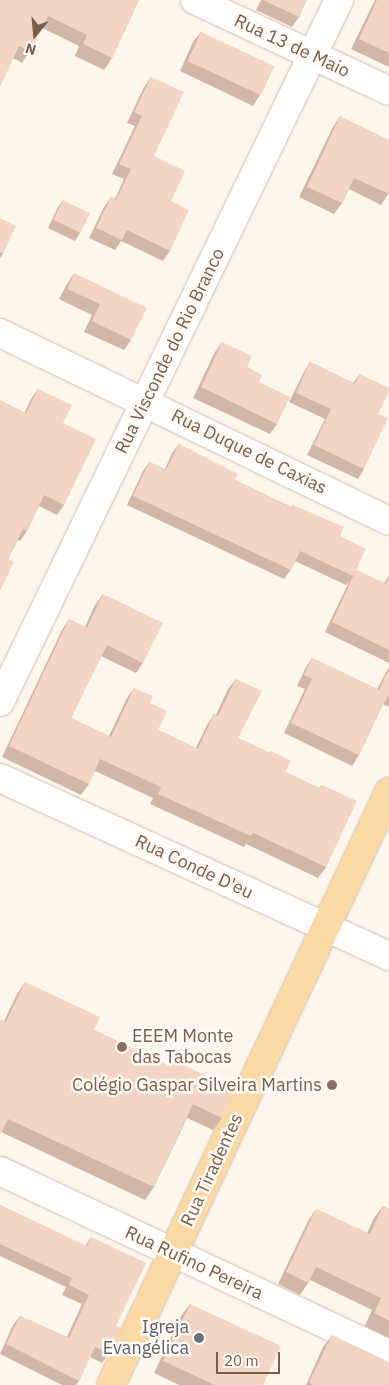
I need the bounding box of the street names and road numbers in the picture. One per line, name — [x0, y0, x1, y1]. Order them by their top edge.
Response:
street label: Rua 13 de Maio — [231, 10, 353, 82]
street label: Rua Visconde do Rio Branco — [111, 245, 229, 457]
street label: Rua Duque de Caxias — [168, 405, 330, 499]
street label: Rua Conde D'eu — [132, 830, 256, 904]
street label: Rua Tiradentes — [176, 1110, 248, 1230]
street label: Rua Rufino Pereira — [122, 1222, 266, 1304]

